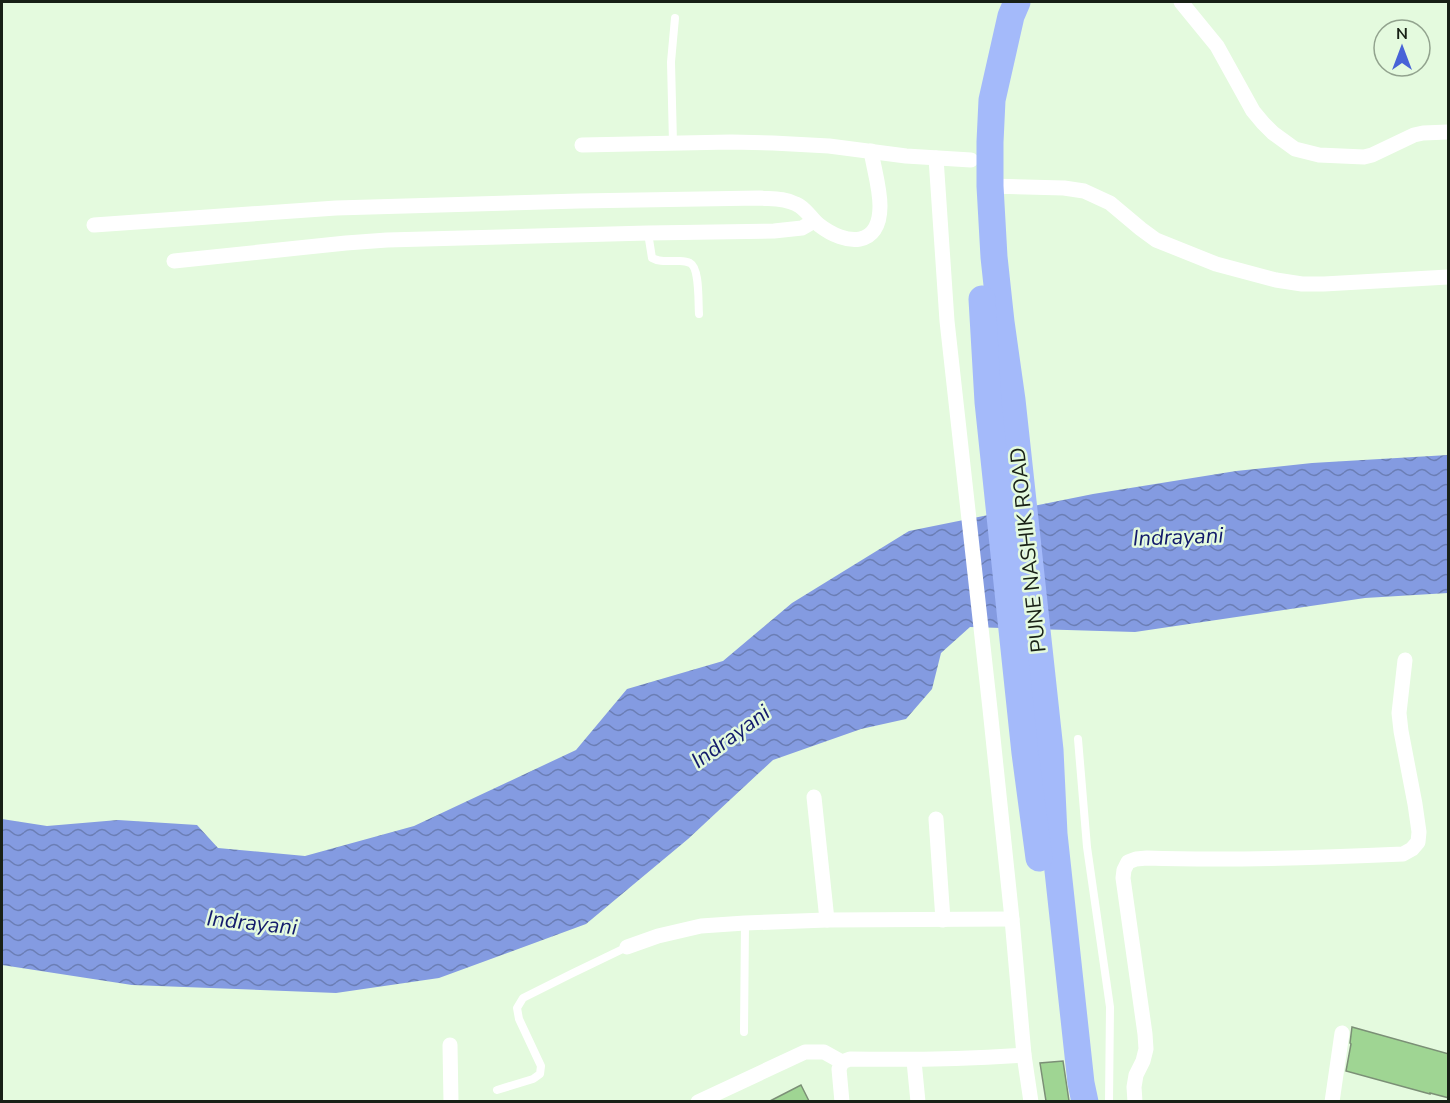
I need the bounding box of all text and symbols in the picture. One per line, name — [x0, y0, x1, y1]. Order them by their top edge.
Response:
north arrow — [1372, 18, 1432, 78]
text: N — [1396, 23, 1408, 45]
street label: PUNE NASHIK ROAD — [1003, 446, 1053, 654]
water label: Indrayani — [1132, 520, 1225, 554]
water label: Indrayani — [685, 698, 777, 776]
water label: Indrayani — [205, 903, 299, 943]

